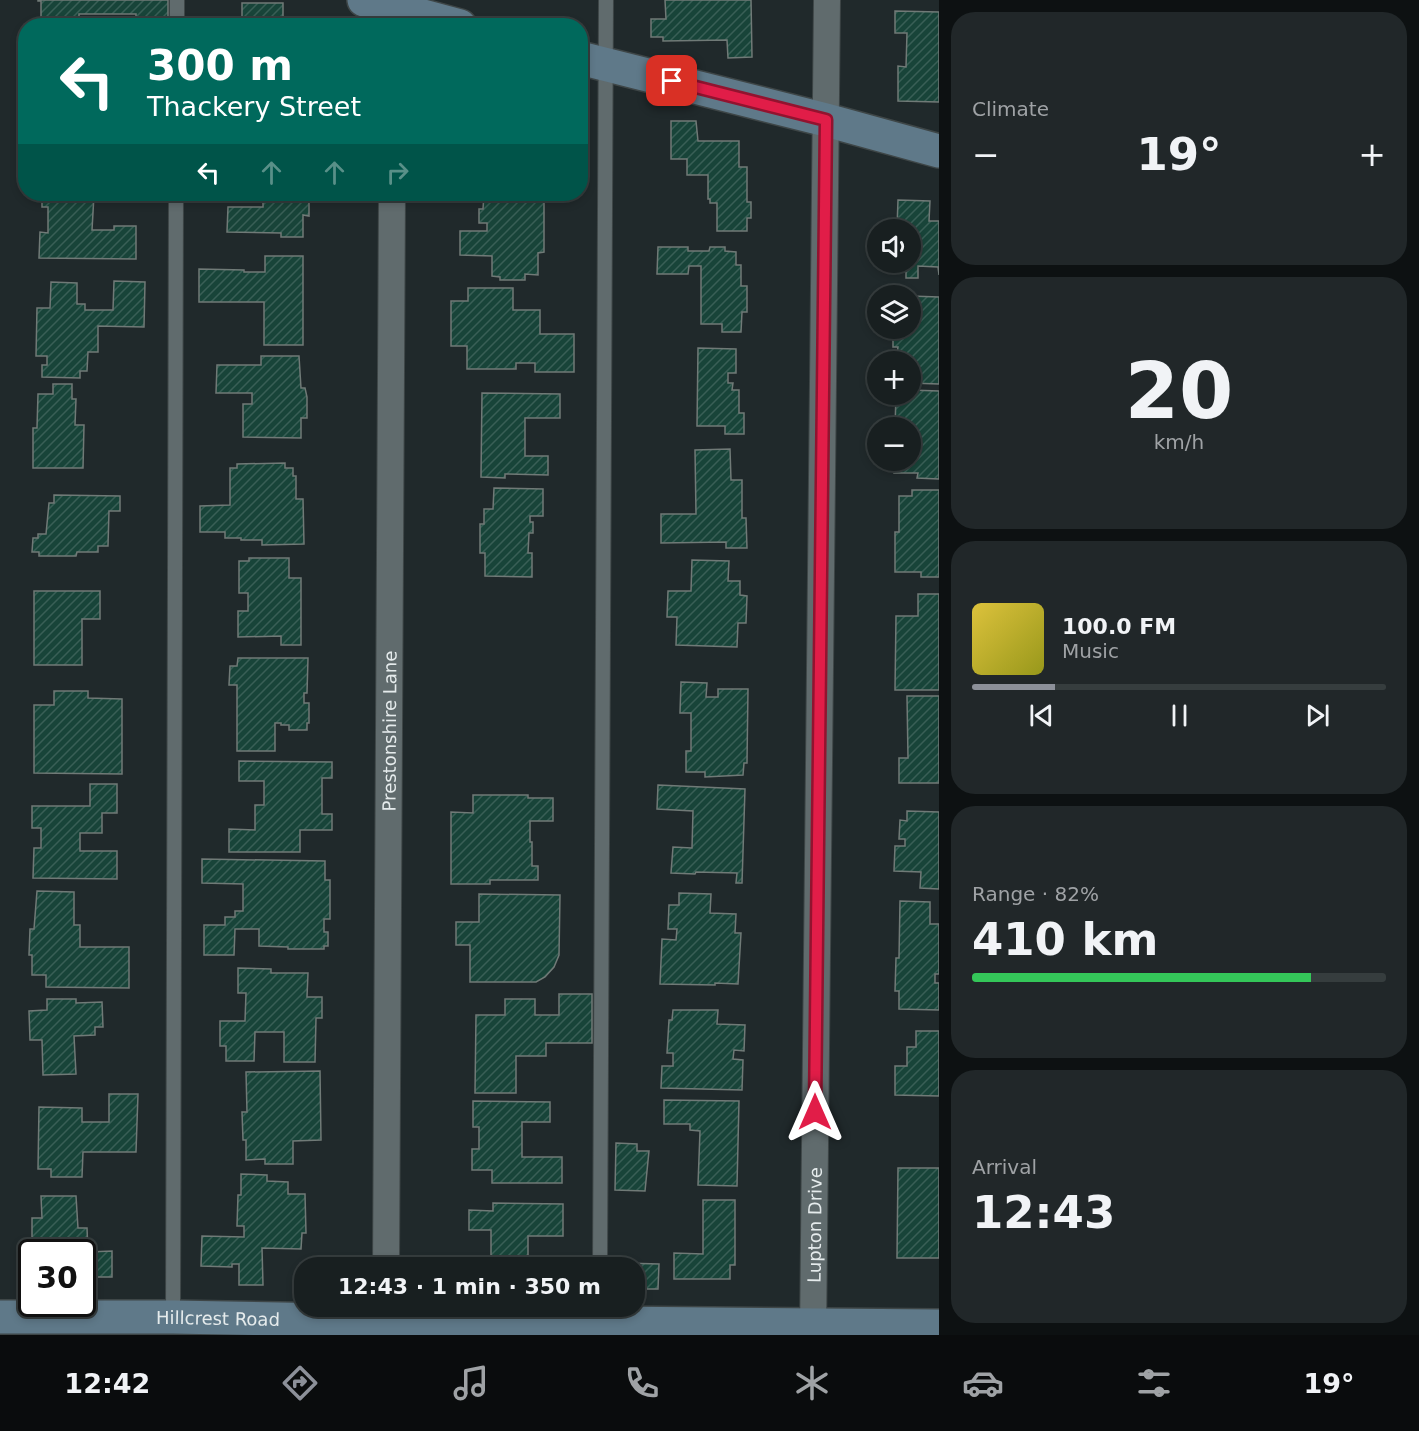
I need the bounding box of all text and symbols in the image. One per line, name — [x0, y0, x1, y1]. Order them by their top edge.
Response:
text: 300 m — [147, 41, 293, 90]
icon: left — [48, 42, 126, 120]
pin — [646, 55, 697, 106]
icon: arrive — [655, 64, 688, 97]
text: Thackery Street — [147, 91, 361, 122]
text: Climate — [972, 97, 1049, 121]
text: 19° — [1136, 128, 1222, 181]
text: − — [972, 135, 1000, 174]
text: + — [1358, 135, 1386, 174]
icon: left — [192, 156, 225, 189]
icon: ahead — [255, 156, 288, 189]
icon: ahead — [318, 156, 351, 189]
icon: right — [381, 156, 414, 189]
map controls — [867, 219, 921, 471]
button: sound — [867, 219, 921, 273]
button: layers — [867, 285, 921, 339]
text: 20 — [1125, 346, 1233, 436]
button: + — [867, 351, 921, 405]
button: − — [867, 417, 921, 471]
text: km/h — [1154, 430, 1204, 454]
text: 100.0 FM — [1062, 614, 1176, 639]
text: Music — [1062, 639, 1119, 663]
street label: Prestonshire Lane — [378, 651, 400, 811]
icon: previous — [1025, 699, 1058, 732]
icon: pause — [1163, 699, 1196, 732]
icon: next — [1301, 699, 1334, 732]
text: Range · 82% — [972, 882, 1099, 906]
text: 410 km — [972, 913, 1158, 966]
position arrow — [783, 1080, 847, 1144]
text: Arrival — [972, 1155, 1037, 1179]
street label: Lupton Drive — [803, 1167, 825, 1283]
text: 12:43 — [972, 1186, 1115, 1239]
speed limit sign: 30 — [18, 1239, 96, 1317]
text: 12:43 · 1 min · 350 m — [338, 1274, 601, 1299]
street label: Hillcrest Road — [156, 1307, 280, 1330]
icon: directions — [279, 1362, 321, 1404]
icon: music — [450, 1362, 492, 1404]
icon: phone — [621, 1362, 663, 1404]
icon: climate — [791, 1362, 833, 1404]
icon: car — [962, 1362, 1004, 1404]
icon: filters — [1133, 1362, 1175, 1404]
text: 12:42 — [64, 1368, 150, 1399]
text: 19° — [1303, 1368, 1355, 1399]

